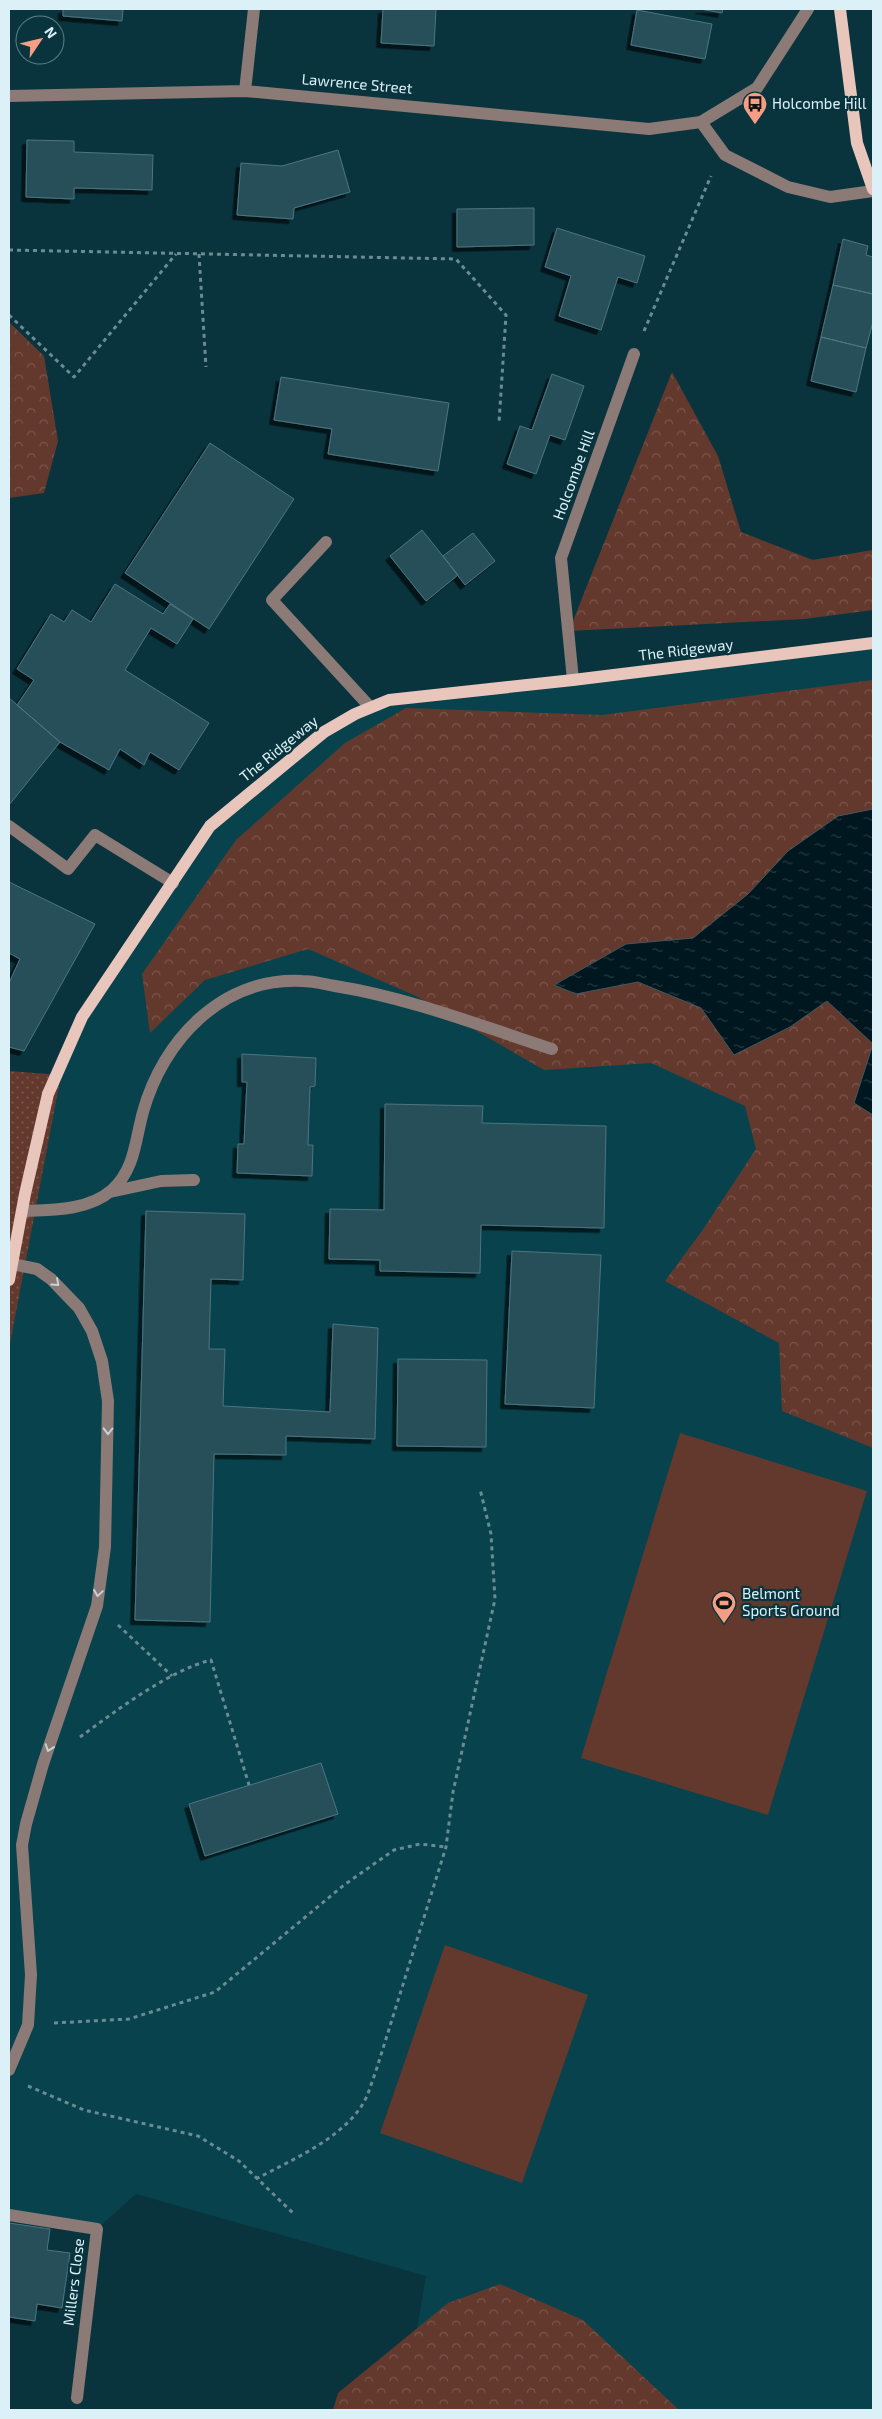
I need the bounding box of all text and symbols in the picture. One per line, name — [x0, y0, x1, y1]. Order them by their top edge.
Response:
north arrow — [15, 15, 65, 65]
text: N — [41, 23, 61, 41]
street label: Lawrence Street — [301, 69, 414, 97]
bus stop icon: Holcombe Hill — [742, 91, 768, 125]
place label: Holcombe Hill — [772, 94, 867, 112]
street label: Holcombe Hill — [548, 427, 598, 522]
street label: The Ridgeway — [637, 634, 734, 664]
street label: The Ridgeway — [236, 711, 321, 785]
one-way arrow — [50, 1277, 59, 1286]
one-way arrow — [102, 1427, 113, 1435]
place label: Belmont Sports Ground — [742, 1584, 840, 1619]
one-way arrow — [94, 1589, 104, 1597]
sports icon: Belmont Sports Ground — [711, 1590, 737, 1624]
one-way arrow — [45, 1743, 55, 1751]
street label: Millers Close — [59, 2237, 87, 2327]

